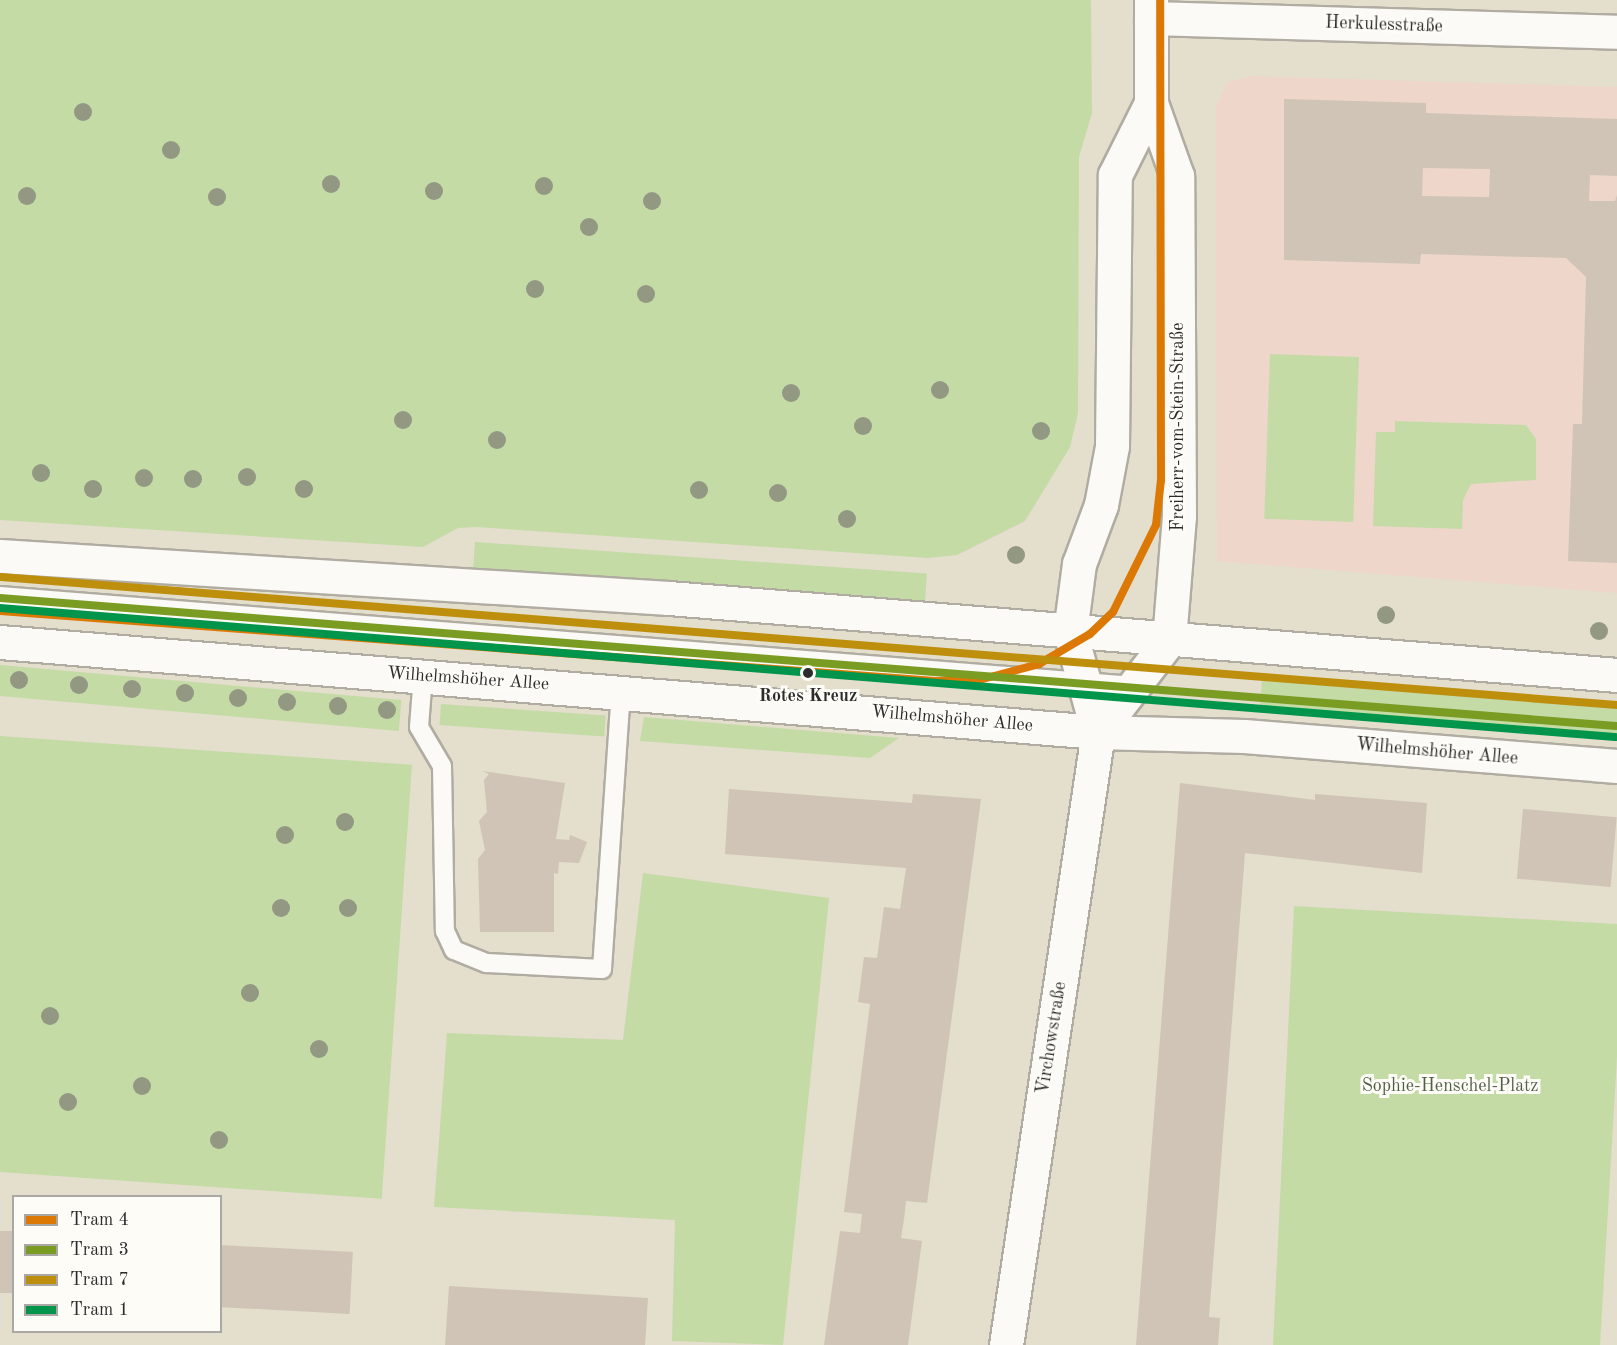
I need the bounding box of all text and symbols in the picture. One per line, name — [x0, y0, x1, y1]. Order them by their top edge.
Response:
street label: Herkulesstraße — [1325, 12, 1443, 38]
street label: Freiherr-vom-Stein-Straße — [1167, 322, 1189, 532]
street label: Wilhelmshöher Allee — [386, 663, 550, 695]
marker: Rotes Kreuz — [798, 663, 818, 683]
place label: Rotes Kreuz — [759, 685, 857, 707]
street label: Wilhelmshöher Allee — [870, 701, 1034, 737]
street label: Wilhelmshöher Allee — [1355, 734, 1519, 770]
street label: Virchowstraße — [1032, 980, 1072, 1096]
park label: Sophie-Henschel-Platz — [1362, 1075, 1538, 1097]
legend — [12, 1195, 222, 1333]
text: Tram 4 — [70, 1211, 129, 1229]
text: Tram 3 — [70, 1241, 129, 1259]
text: Tram 7 — [70, 1271, 129, 1289]
text: Tram 1 — [70, 1301, 129, 1319]

